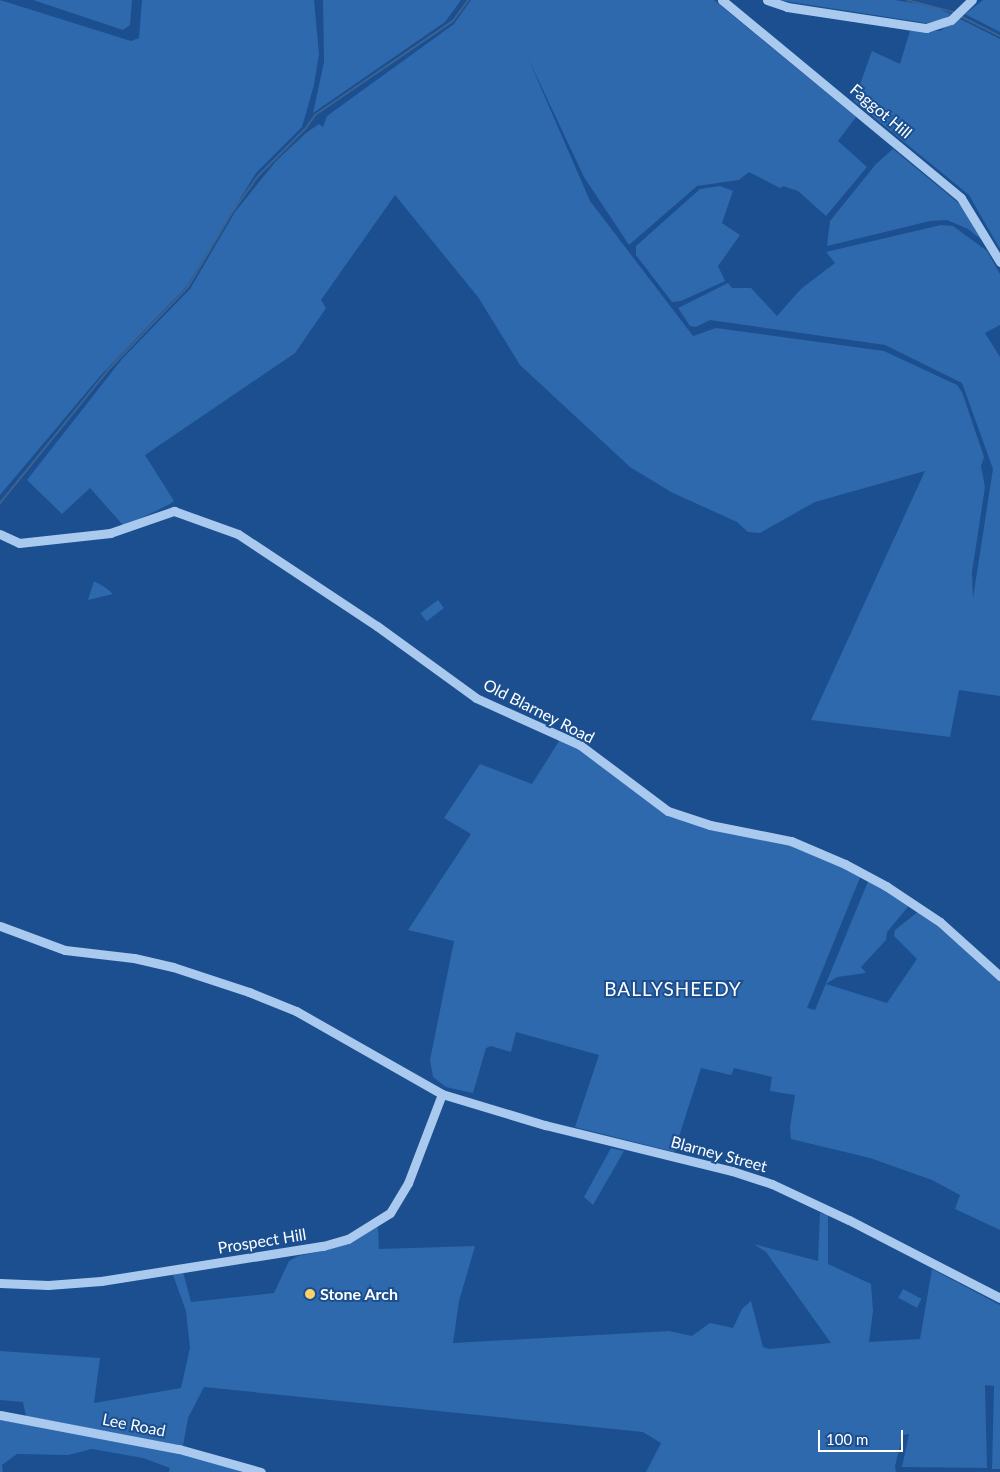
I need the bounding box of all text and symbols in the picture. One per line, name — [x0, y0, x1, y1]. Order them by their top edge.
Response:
street label: Faggot Hill — [846, 80, 916, 142]
street label: Old Blarney Road — [480, 675, 598, 747]
district label: BALLYSHEEDY — [603, 978, 743, 1000]
street label: Blarney Street — [669, 1132, 769, 1176]
street label: Prospect Hill — [216, 1225, 308, 1257]
place label: Stone Arch — [320, 1284, 399, 1304]
marker: Stone Arch — [304, 1288, 316, 1300]
street label: Lee Road — [101, 1409, 167, 1441]
scale bar — [820, 1420, 905, 1452]
text: 100 m — [826, 1430, 868, 1448]

